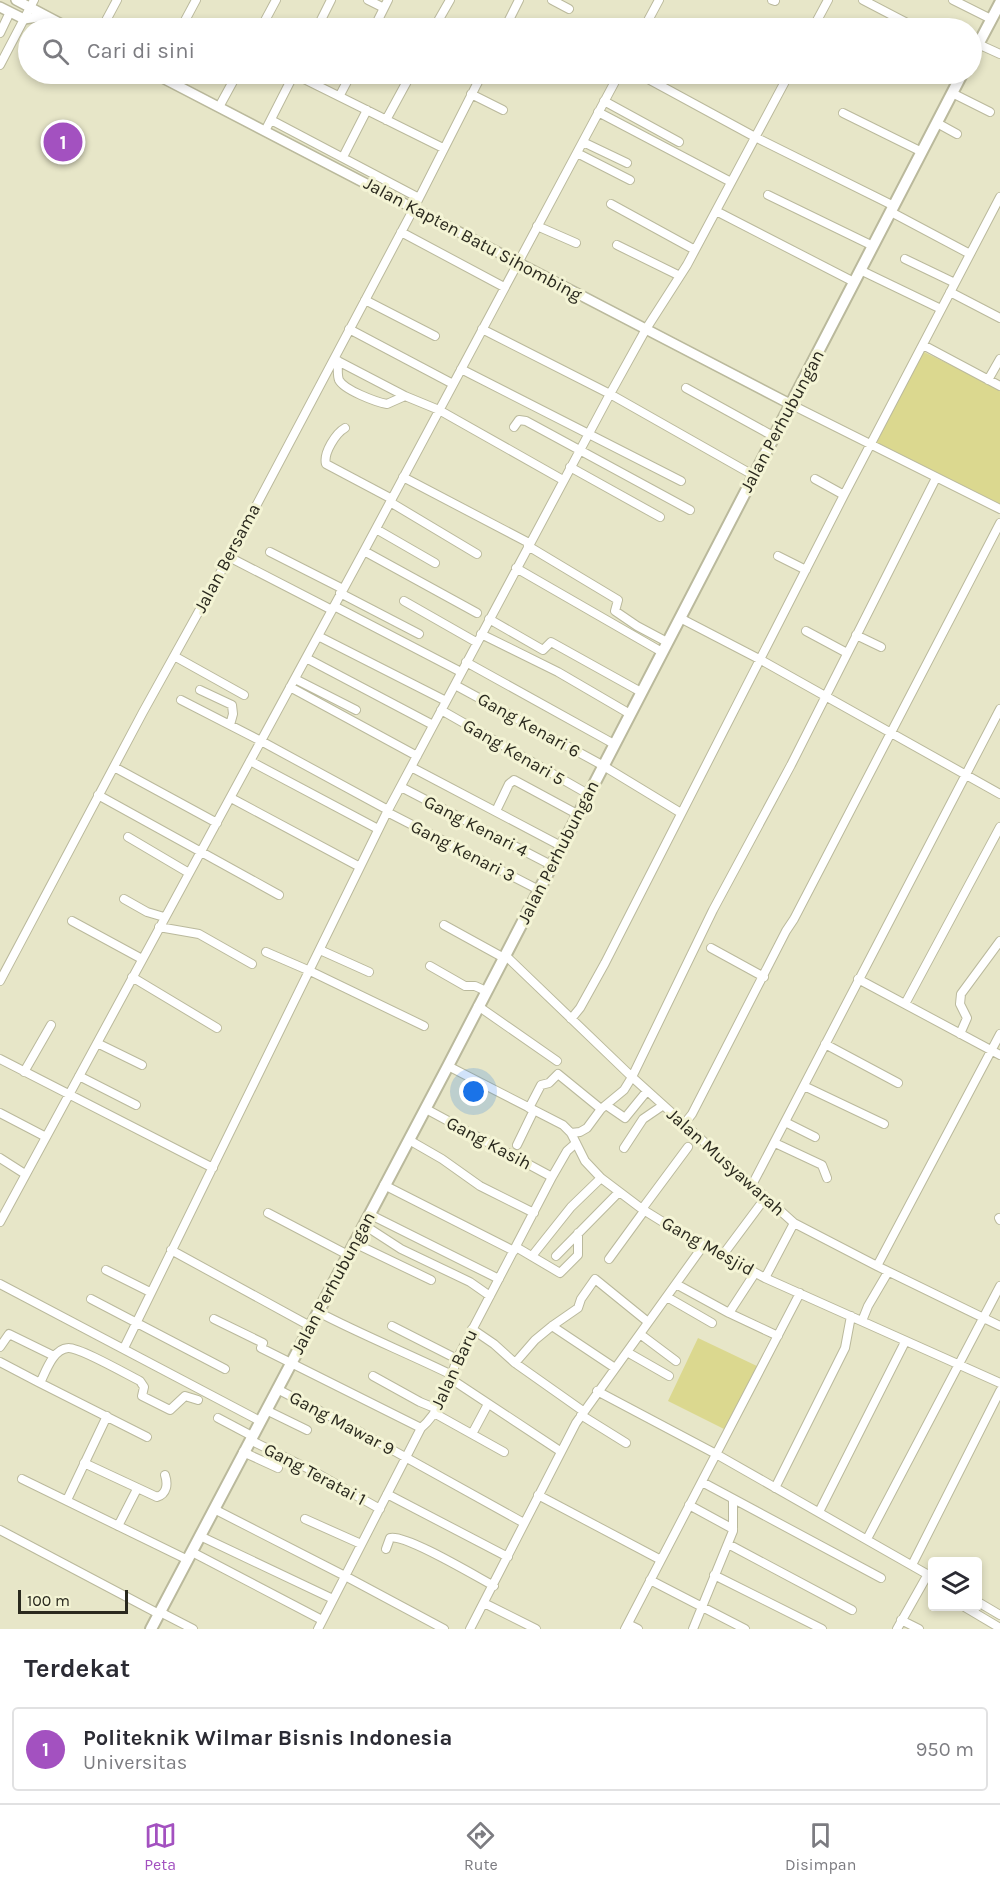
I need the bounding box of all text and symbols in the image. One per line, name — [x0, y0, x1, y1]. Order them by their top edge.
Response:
search box — [18, 18, 982, 84]
icon: search — [39, 35, 72, 68]
text: Cari di sini — [87, 38, 195, 64]
pin: 1 — [44, 120, 82, 164]
street label: Jalan Kapten Batu Sihombing — [360, 172, 586, 306]
street label: Jalan Perhubungan — [735, 346, 829, 496]
street label: Jalan Bersama — [189, 500, 265, 616]
street label: Gang Kenari 6 — [474, 688, 584, 762]
street label: Gang Kenari 5 — [459, 714, 569, 790]
street label: Jalan Perhubungan — [512, 777, 604, 927]
street label: Gang Kenari 4 — [420, 790, 532, 862]
street label: Gang Kenari 3 — [407, 815, 519, 887]
your location — [459, 1077, 488, 1106]
street label: Jalan Musyawarah — [663, 1103, 789, 1221]
street label: Gang Kasih — [443, 1111, 535, 1175]
street label: Jalan Perhubungan — [286, 1208, 380, 1358]
street label: Gang Mesjid — [658, 1212, 758, 1280]
street label: Jalan Baru — [426, 1325, 482, 1413]
street label: Gang Mawar 9 — [286, 1386, 398, 1460]
street label: Gang Teratai 1 — [260, 1438, 370, 1510]
map controls — [928, 1557, 982, 1611]
button: layers — [928, 1557, 982, 1611]
scale bar — [18, 1587, 128, 1614]
text: 100 m — [27, 1591, 70, 1610]
text: Terdekat — [24, 1653, 130, 1684]
text: Politeknik Wilmar Bisnis Indonesia — [83, 1725, 452, 1751]
text: 1 — [42, 1738, 49, 1761]
text: 950 m — [916, 1738, 974, 1761]
text: Universitas — [83, 1751, 187, 1774]
tab: Peta — [144, 1819, 177, 1874]
tab: Rute — [464, 1819, 498, 1874]
tab: Disimpan — [785, 1819, 856, 1874]

